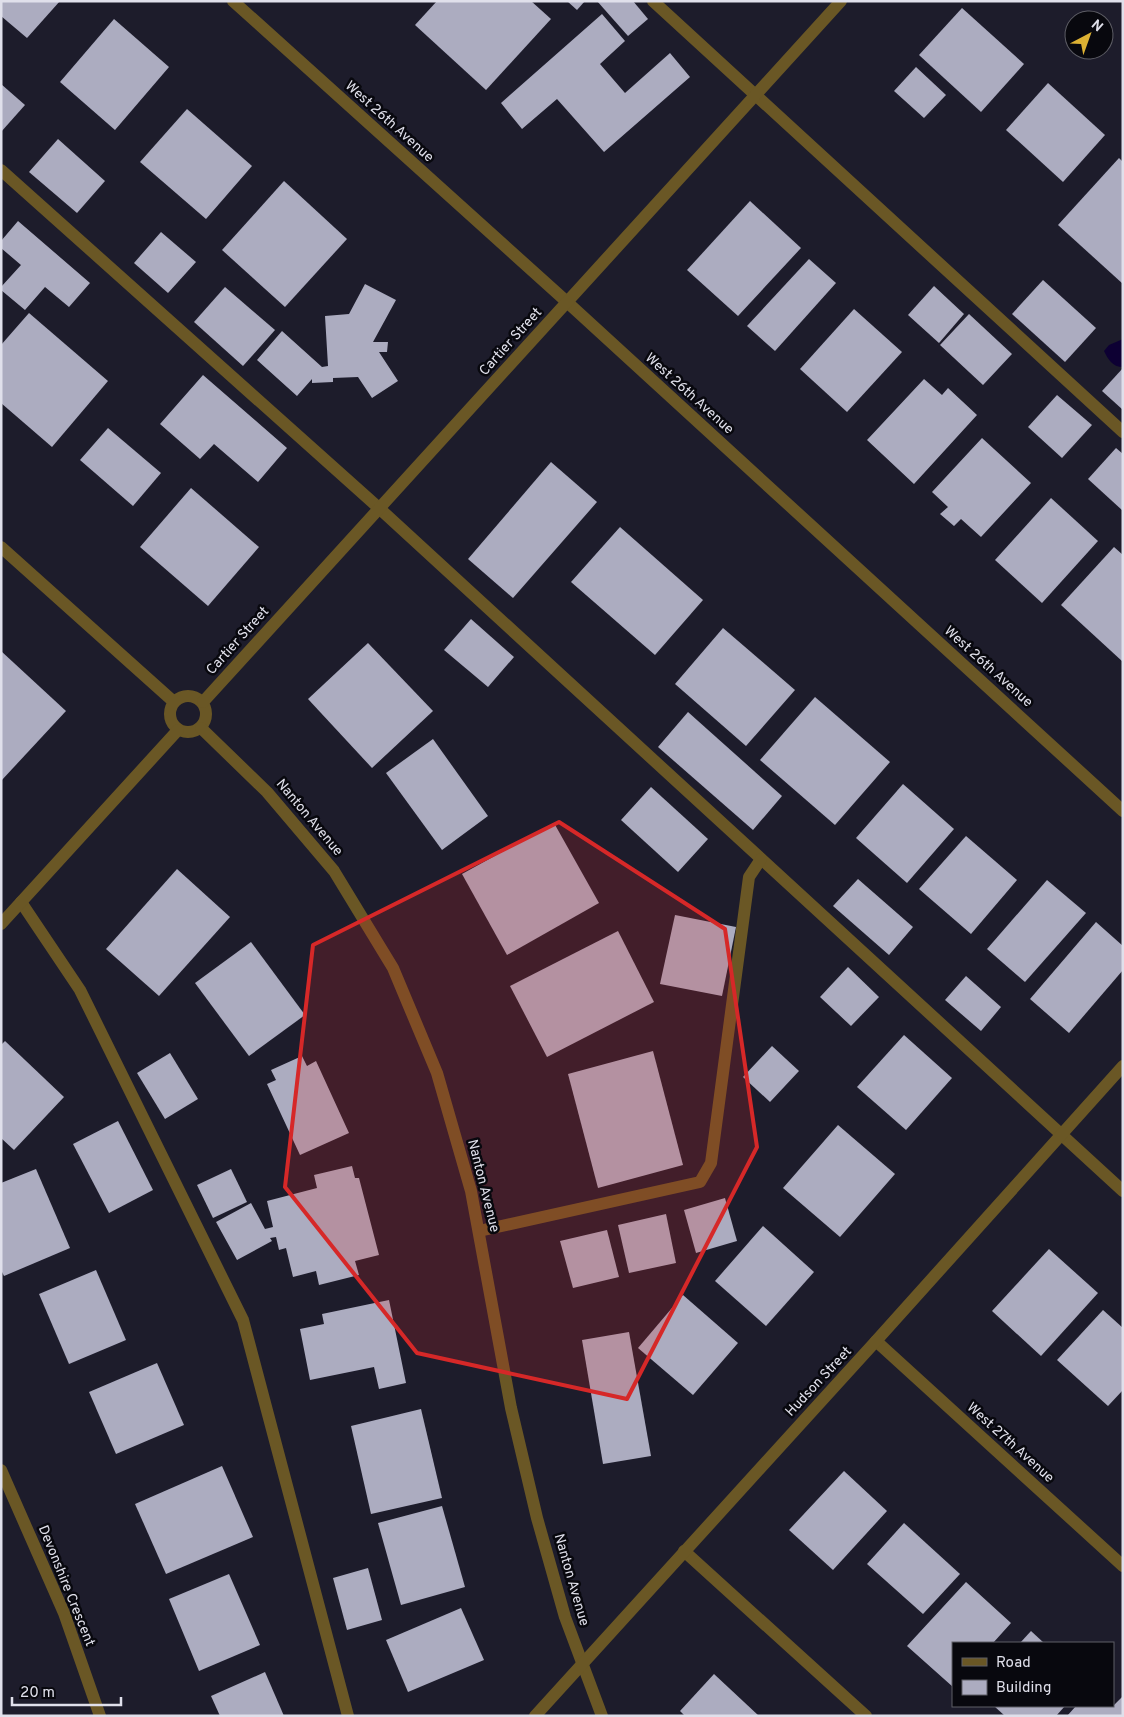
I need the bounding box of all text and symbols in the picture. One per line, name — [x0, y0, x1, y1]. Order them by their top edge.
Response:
north arrow — [1064, 10, 1114, 60]
text: N — [1087, 17, 1106, 36]
street label: West 26th Avenue — [341, 78, 437, 166]
street label: Cartier Street — [476, 304, 546, 380]
street label: West 26th Avenue — [641, 350, 737, 438]
street label: Cartier Street — [203, 603, 273, 679]
street label: West 26th Avenue — [940, 623, 1036, 711]
street label: Nanton Avenue — [272, 776, 346, 860]
street label: Nanton Avenue — [463, 1138, 503, 1234]
street label: Hudson Street — [782, 1344, 856, 1420]
street label: West 27th Avenue — [963, 1399, 1057, 1487]
street label: Devonshire Crescent — [34, 1523, 98, 1649]
street label: Nanton Avenue — [550, 1532, 592, 1628]
legend — [952, 1642, 1114, 1707]
text: Road — [996, 1654, 1031, 1673]
scale bar — [12, 1674, 121, 1706]
text: Building — [996, 1679, 1051, 1698]
text: 20 m — [20, 1684, 55, 1703]

